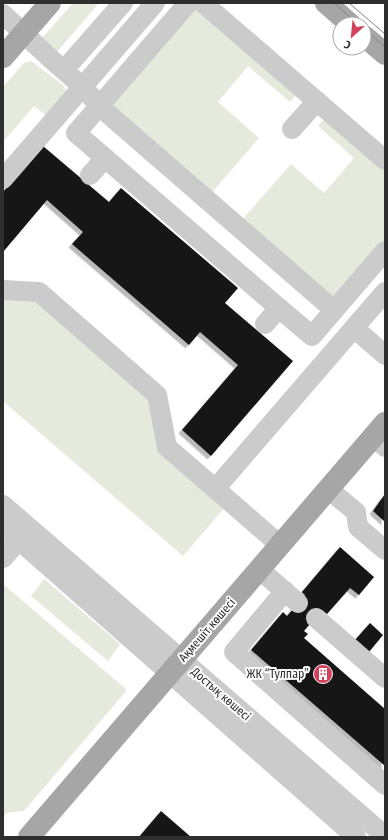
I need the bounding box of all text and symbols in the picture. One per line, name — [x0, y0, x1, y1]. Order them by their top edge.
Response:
north arrow — [332, 16, 372, 56]
text: С — [342, 37, 353, 52]
street label: Ақмешіт көшесі — [176, 596, 238, 664]
building icon: ЖК “Тулпар” — [312, 663, 334, 685]
street label: Достық көшесі — [188, 664, 253, 724]
place label: ЖК “Тулпар” — [247, 667, 309, 681]

